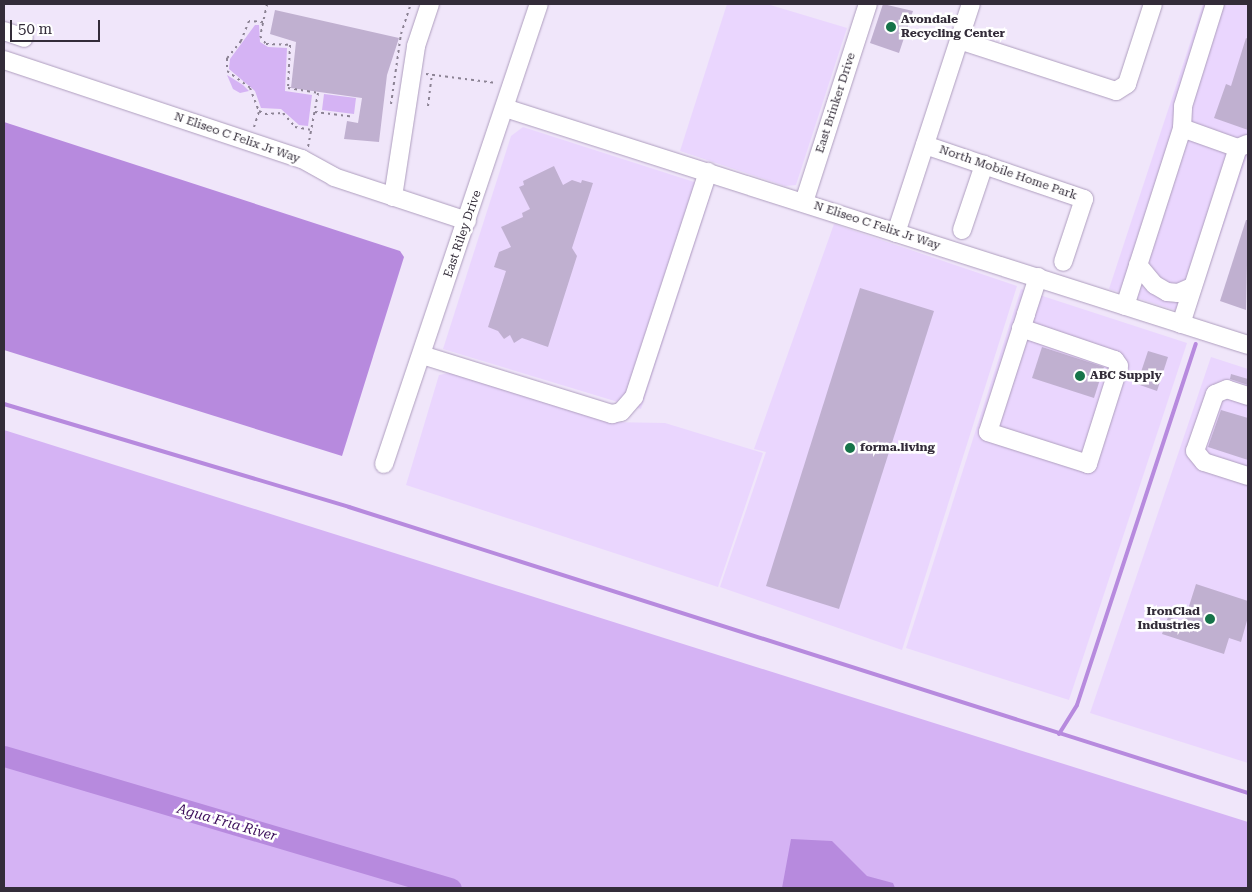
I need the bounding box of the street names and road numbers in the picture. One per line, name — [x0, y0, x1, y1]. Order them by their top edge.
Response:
street label: East Brinker Drive — [813, 51, 859, 155]
street label: N Eliseo C Felix Jr Way — [172, 110, 302, 166]
street label: North Mobile Home Park — [937, 143, 1079, 203]
street label: East Riley Drive — [441, 189, 485, 279]
street label: N Eliseo C Felix Jr Way — [812, 199, 942, 253]

